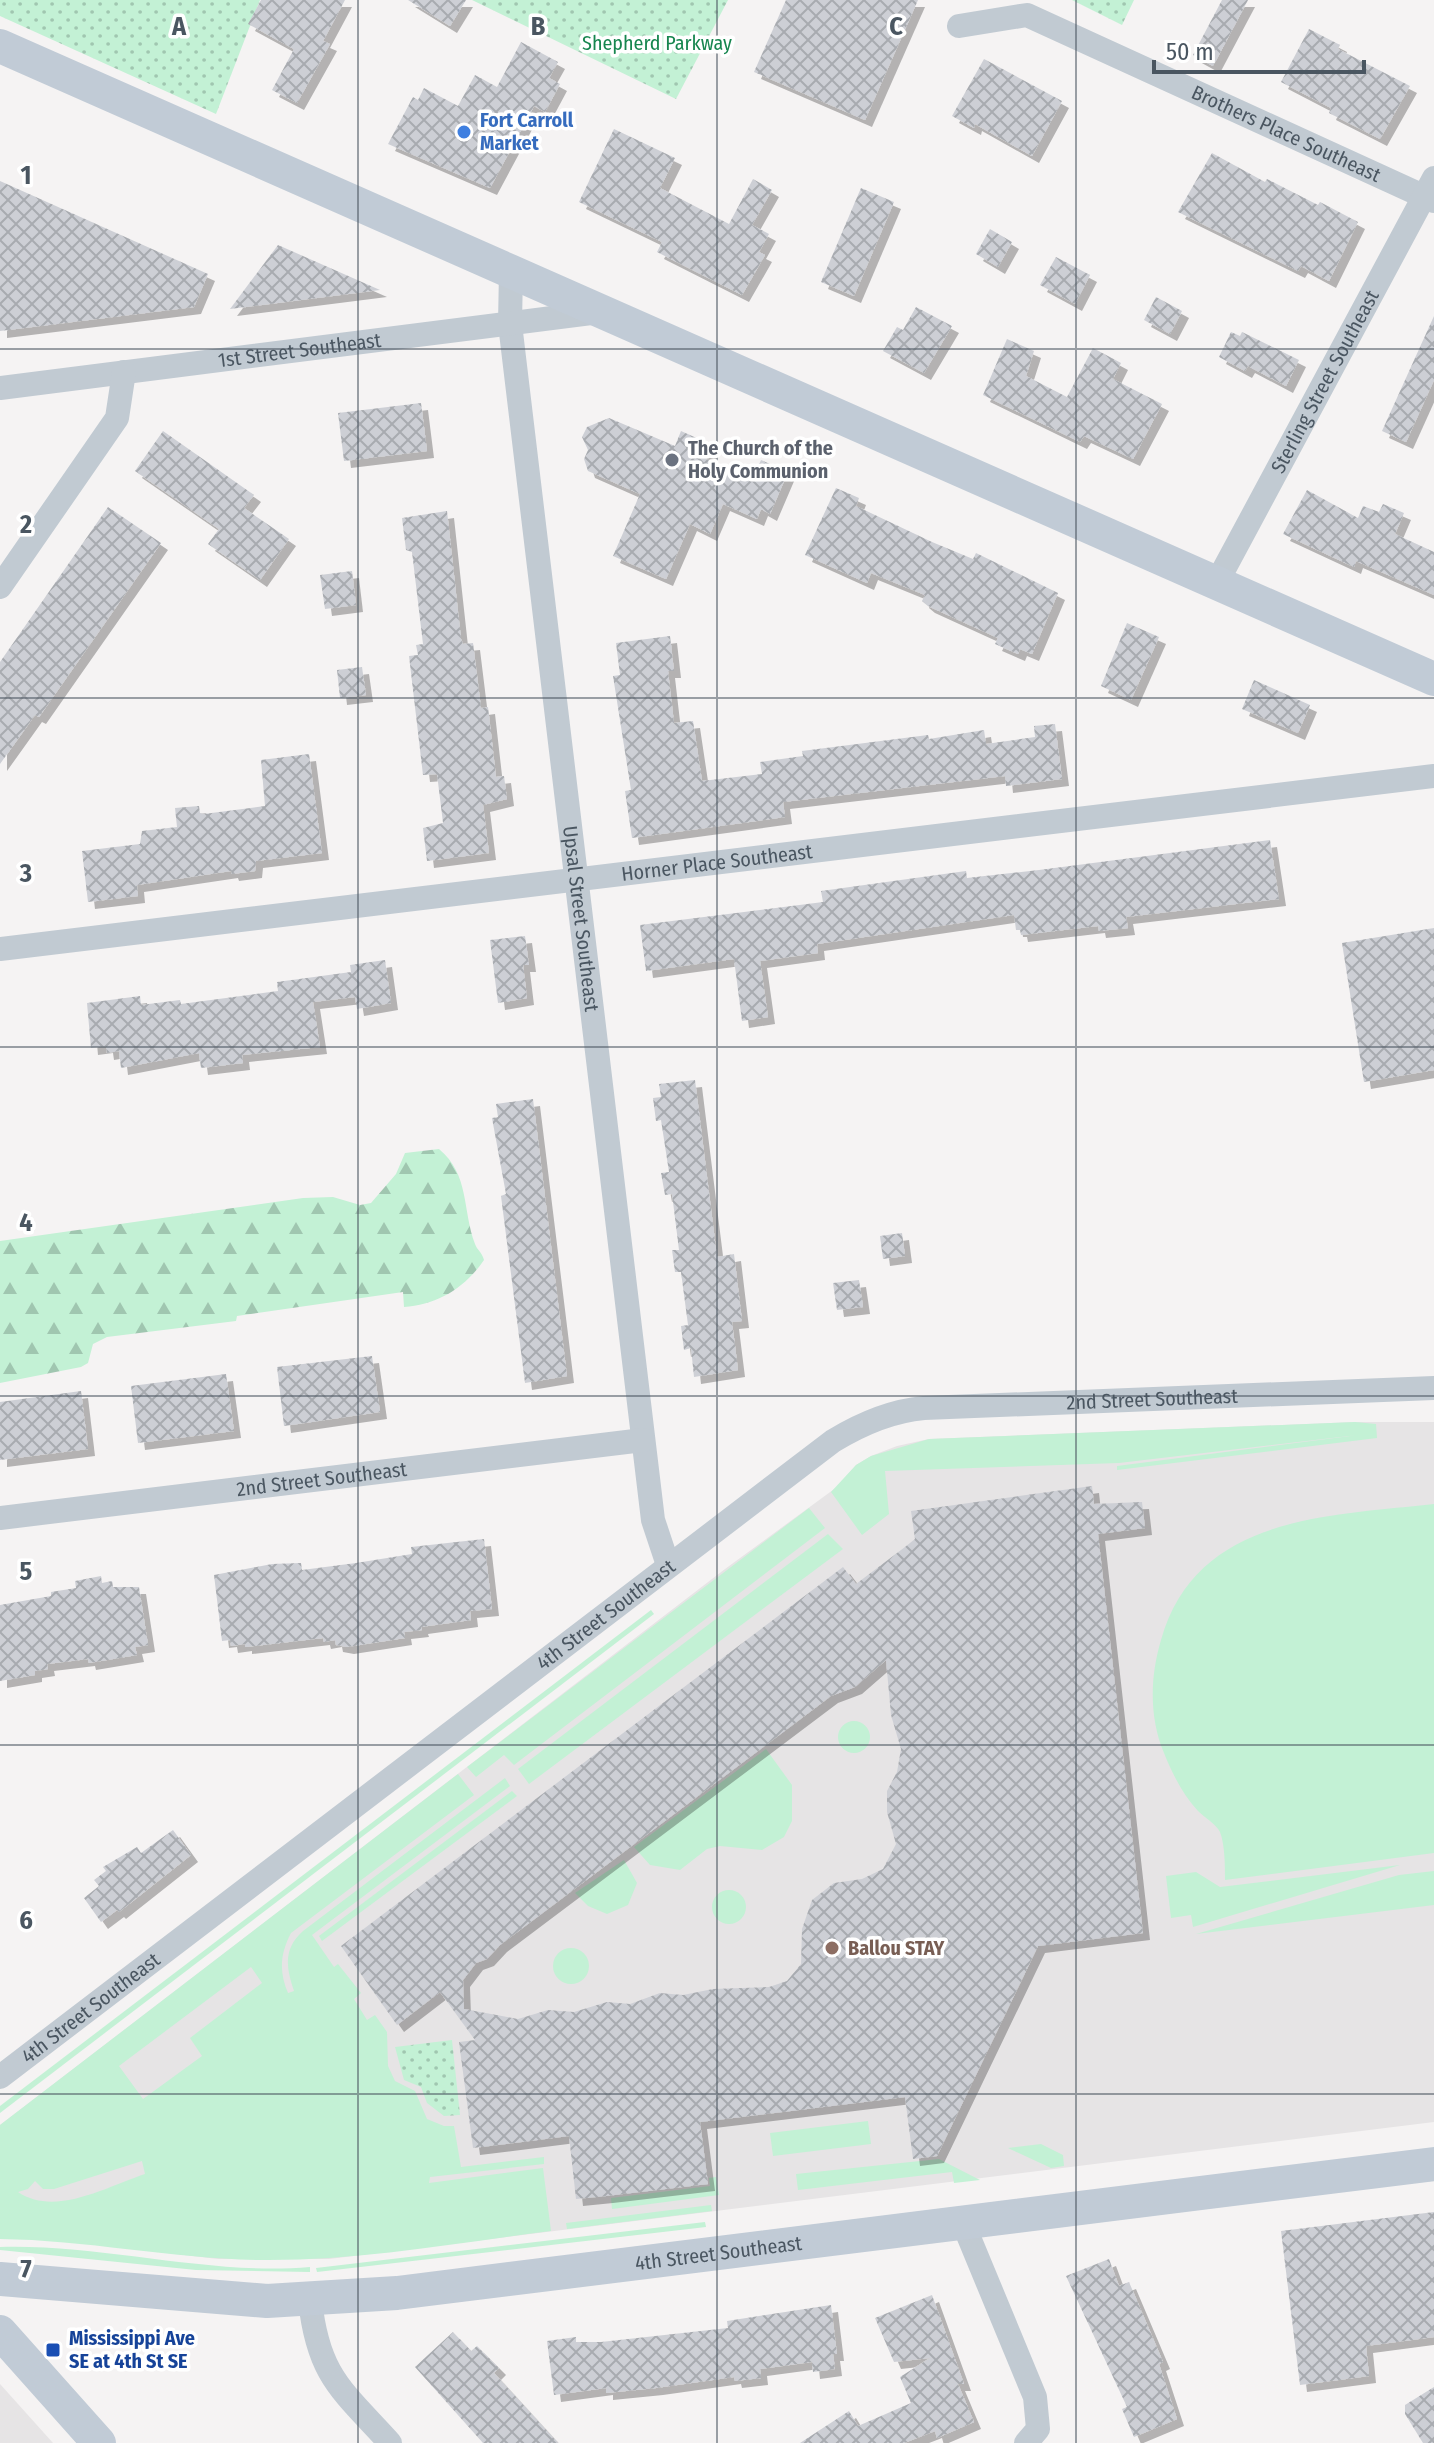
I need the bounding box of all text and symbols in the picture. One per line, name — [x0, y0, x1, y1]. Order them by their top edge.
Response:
text: A — [171, 11, 187, 42]
text: B — [531, 11, 546, 42]
text: C — [889, 11, 903, 42]
scale bar — [1154, 24, 1364, 74]
park label: Shepherd Parkway — [582, 31, 732, 55]
text: 50 m — [1166, 38, 1214, 66]
street label: Brothers Place Southeast — [1188, 80, 1385, 187]
place label: Fort Carroll Market — [480, 108, 574, 155]
marker: Fort Carroll Market — [455, 123, 473, 141]
text: 1 — [21, 160, 32, 191]
street label: Sterling Street Southeast — [1266, 285, 1384, 477]
street label: 1st Street Southeast — [217, 328, 383, 372]
place label: The Church of the Holy Communion — [688, 436, 833, 483]
marker: The Church of the Holy Communion — [663, 451, 681, 469]
text: 2 — [19, 509, 32, 540]
street label: Upsal Street Southeast — [558, 825, 604, 1013]
street label: Horner Place Southeast — [620, 839, 814, 886]
text: 3 — [19, 858, 32, 889]
text: 4 — [19, 1207, 33, 1238]
street label: 2nd Street Southeast — [1066, 1384, 1239, 1414]
street label: 2nd Street Southeast — [235, 1457, 409, 1501]
street label: 4th Street Southeast — [532, 1554, 680, 1675]
text: 5 — [20, 1556, 33, 1587]
text: 6 — [19, 1905, 33, 1936]
place label: Ballou STAY — [848, 1936, 945, 1960]
marker: Ballou STAY — [823, 1939, 841, 1957]
street label: 4th Street Southeast — [17, 1947, 165, 2068]
street label: 4th Street Southeast — [634, 2231, 804, 2275]
text: 7 — [20, 2254, 32, 2285]
place label: Mississippi Ave SE at 4th St SE — [69, 2326, 195, 2373]
marker: Mississippi Ave SE at 4th St SE — [44, 2341, 62, 2359]

